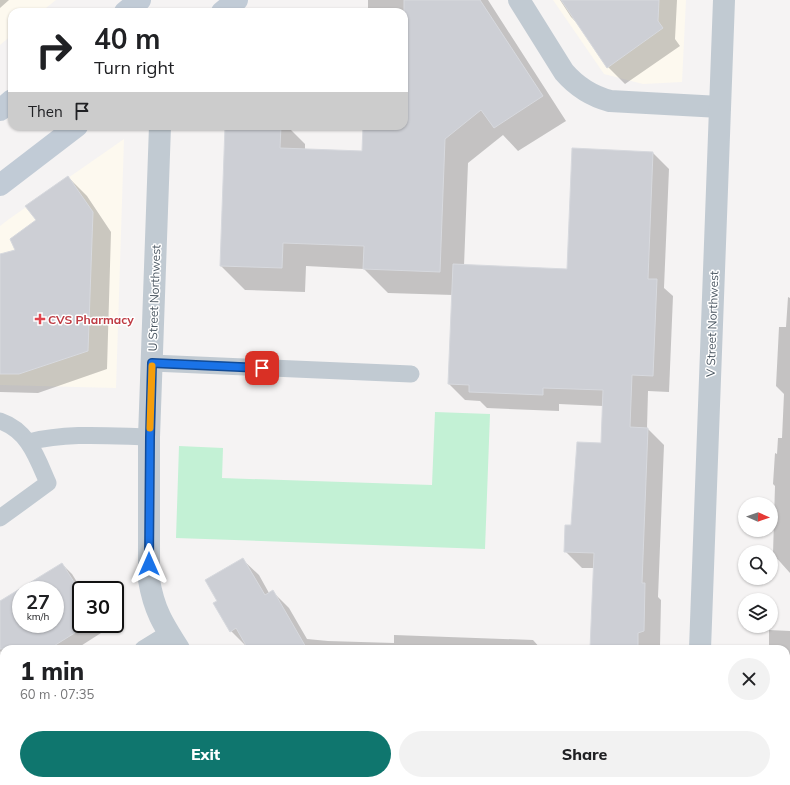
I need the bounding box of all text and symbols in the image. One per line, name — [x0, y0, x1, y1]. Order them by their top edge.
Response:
text: 40 m — [94, 21, 160, 56]
icon: right — [28, 24, 80, 76]
text: Turn right — [94, 56, 174, 79]
icon: arrive — [71, 100, 93, 122]
text: Then — [28, 102, 63, 121]
street label: U Street Northwest — [145, 244, 163, 352]
street label: V Street Northwest — [703, 271, 721, 377]
place label: CVS Pharmacy — [48, 312, 134, 327]
marker: CVS Pharmacy — [35, 314, 45, 324]
pin — [245, 351, 279, 385]
icon: arrive — [251, 357, 273, 379]
north arrow — [738, 497, 778, 537]
map controls — [738, 497, 778, 633]
position arrow — [128, 543, 170, 585]
button: search — [738, 545, 778, 585]
speed limit sign: 30 — [72, 581, 124, 633]
text: 27 — [26, 589, 50, 614]
button: layers — [738, 593, 778, 633]
text: km/h — [27, 610, 49, 623]
text: 1 min — [20, 656, 84, 686]
button: close — [728, 658, 770, 700]
text: 60 m · 07:35 — [20, 686, 94, 702]
button: Exit — [20, 731, 391, 777]
button: Share — [399, 731, 770, 777]

